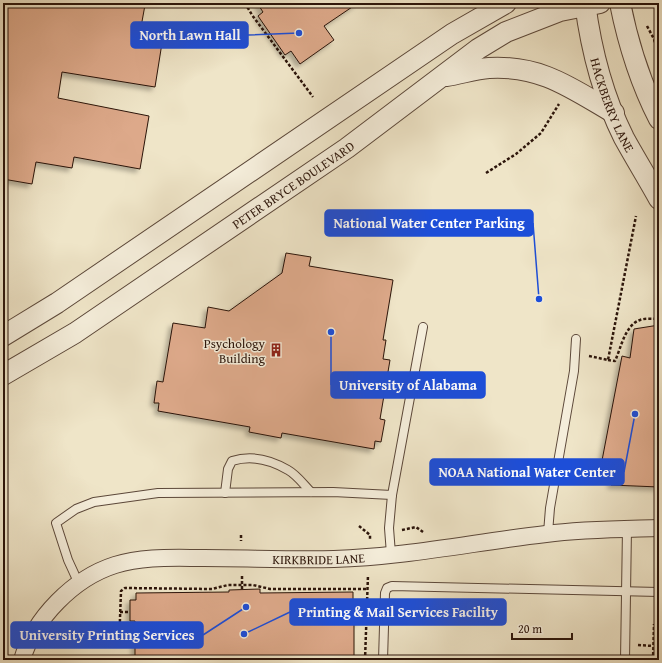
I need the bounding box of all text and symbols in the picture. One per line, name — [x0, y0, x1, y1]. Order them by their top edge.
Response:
callout: North Lawn Hall — [131, 22, 248, 48]
text: North Lawn Hall — [139, 25, 241, 45]
street label: HACKBERRY LANE — [585, 56, 639, 156]
street label: PETER BRYCE BOULEVARD — [228, 137, 359, 234]
callout: National Water Center Parking — [325, 210, 533, 236]
text: National Water Center Parking — [333, 213, 525, 233]
place label: Psychology Building — [204, 334, 266, 368]
building icon: Psychology Building — [268, 342, 284, 358]
callout: University of Alabama — [331, 372, 485, 398]
text: University of Alabama — [339, 375, 478, 395]
callout: NOAA National Water Center — [430, 459, 624, 485]
text: NOAA National Water Center — [438, 462, 616, 482]
street label: KIRKBRIDE LANE — [272, 548, 366, 569]
callout: Printing & Mail Services Facility — [290, 599, 506, 625]
text: Printing & Mail Services Facility — [298, 602, 499, 622]
scale bar — [512, 615, 572, 641]
text: 20 m — [518, 620, 542, 637]
callout: University Printing Services — [11, 622, 203, 648]
text: University Printing Services — [19, 625, 195, 645]

